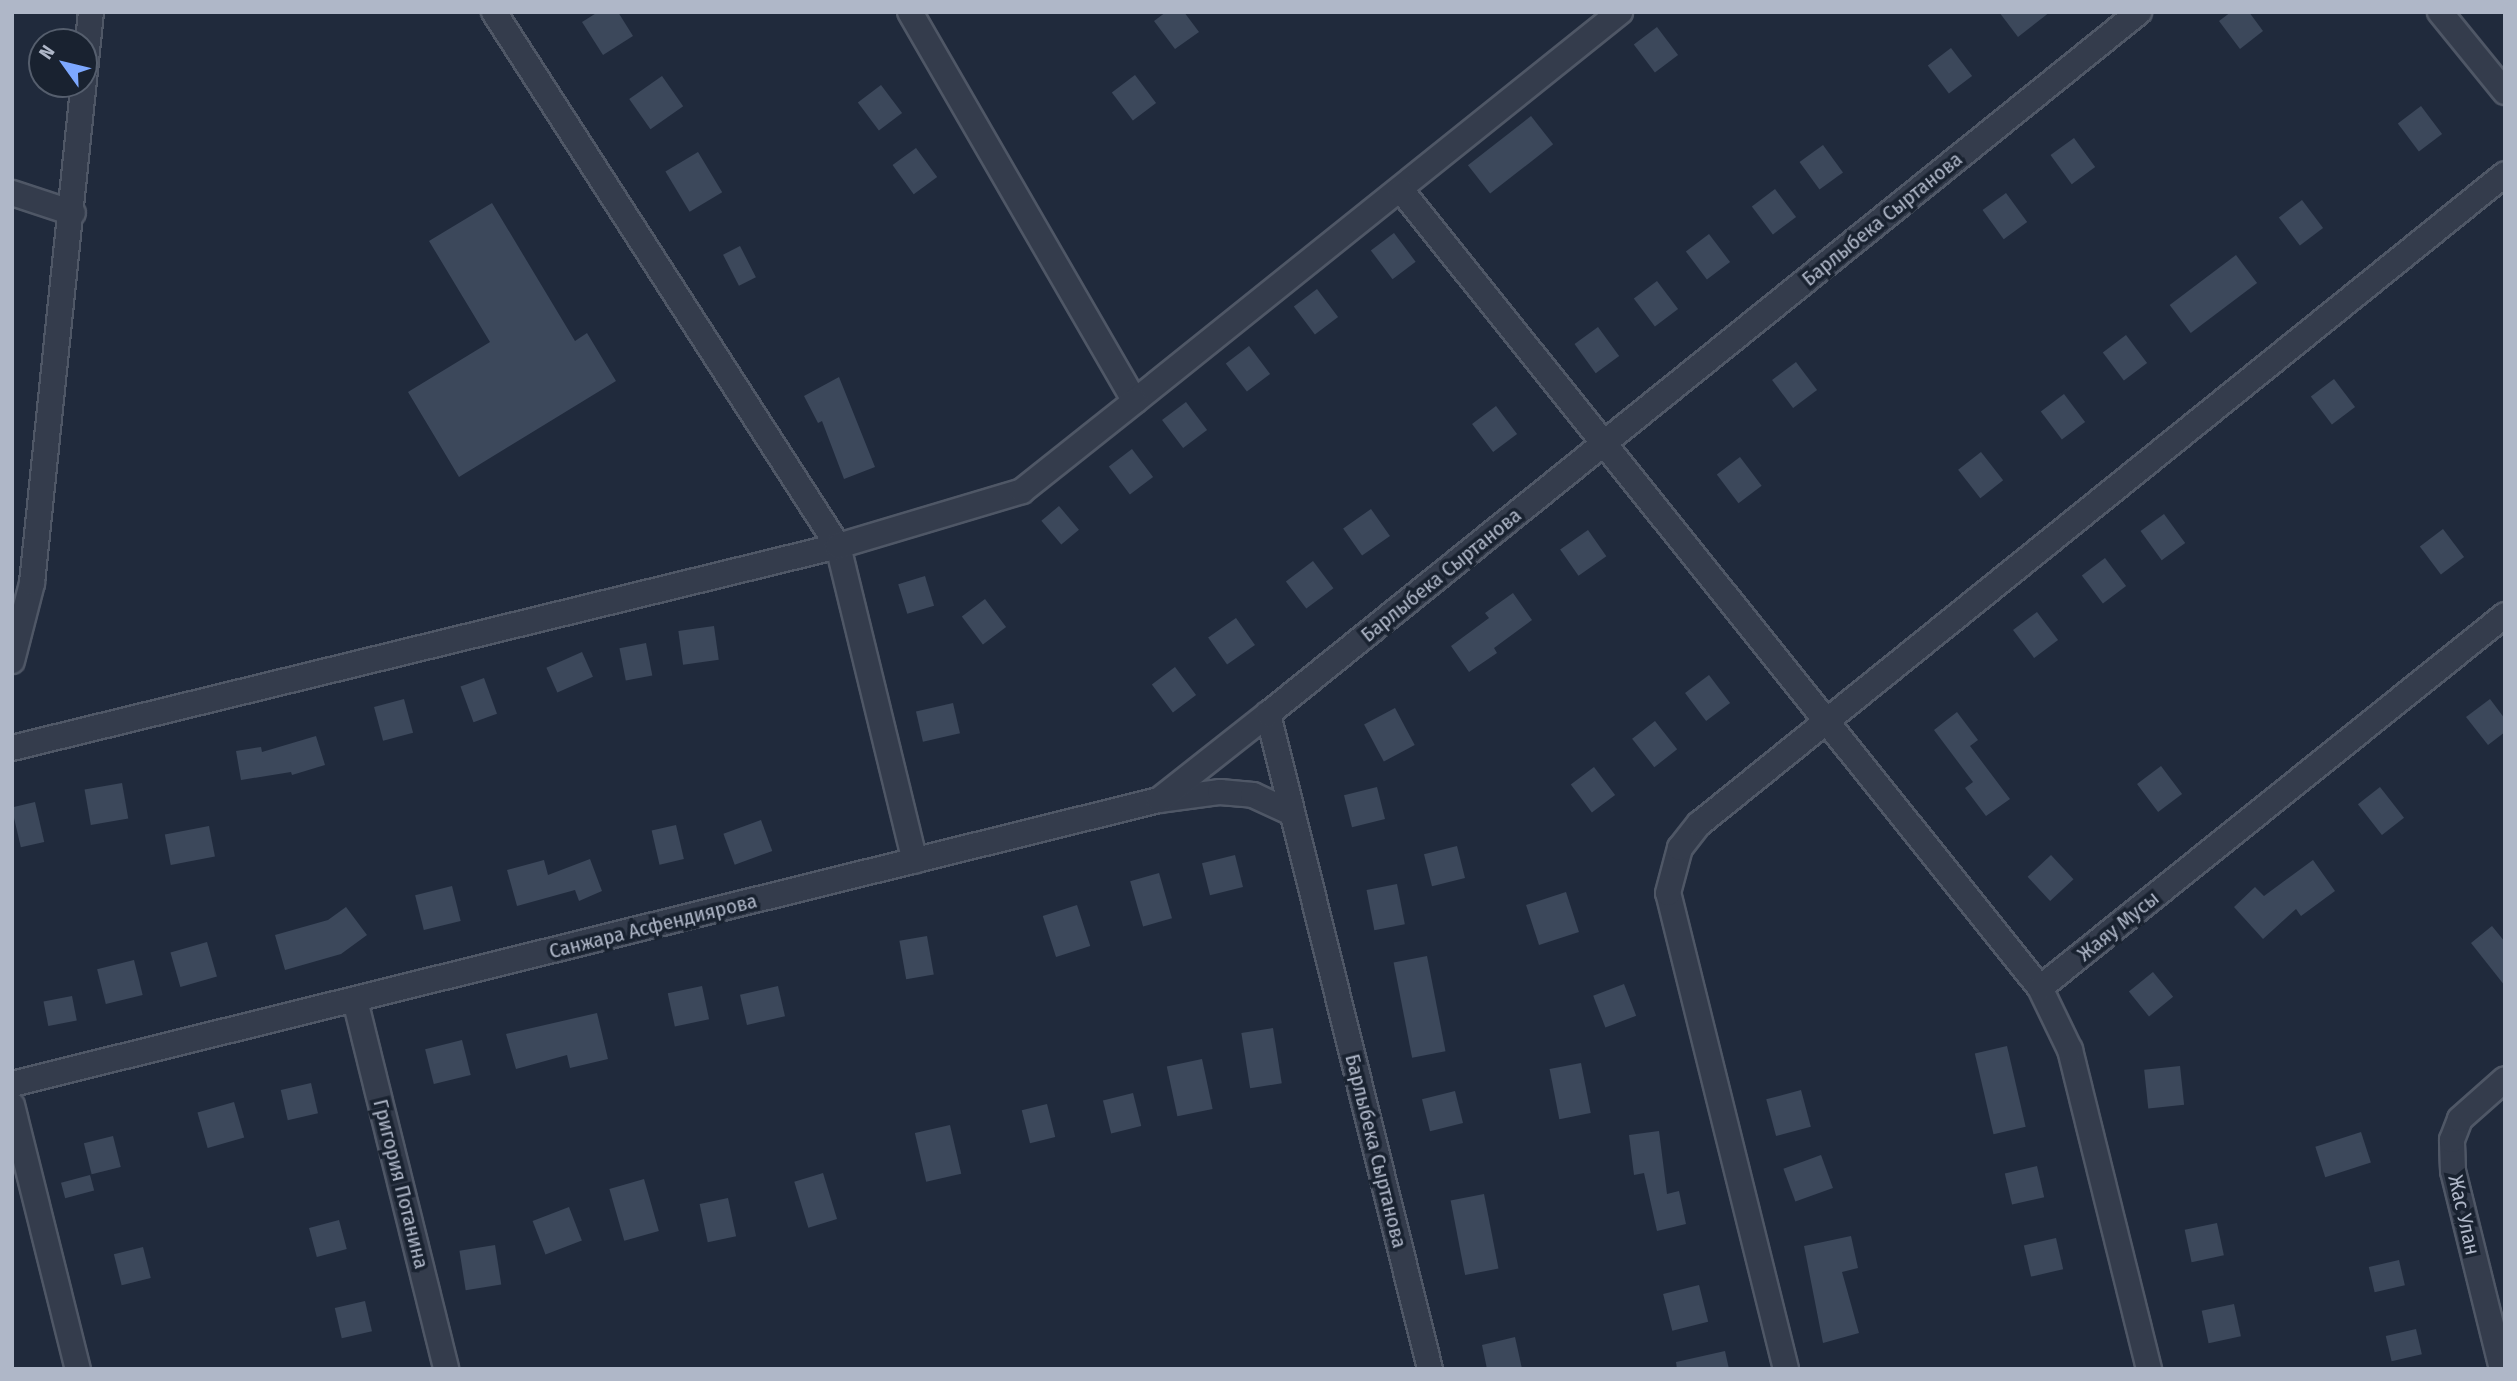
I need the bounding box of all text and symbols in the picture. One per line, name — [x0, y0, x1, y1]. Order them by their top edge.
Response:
north arrow — [28, 28, 98, 98]
text: N — [34, 41, 60, 63]
street label: Барлыбека Сыртанова — [1797, 147, 1967, 291]
street label: Барлыбека Сыртанова — [1356, 503, 1526, 647]
street label: Жаяу Мусы — [2072, 885, 2164, 967]
street label: Санжара Асфендиярова — [546, 888, 760, 964]
street label: Барлыбека Сыртанова — [1340, 1051, 1412, 1251]
street label: Григория Потанина — [368, 1097, 434, 1271]
street label: Жас Улан — [2443, 1173, 2485, 1257]

